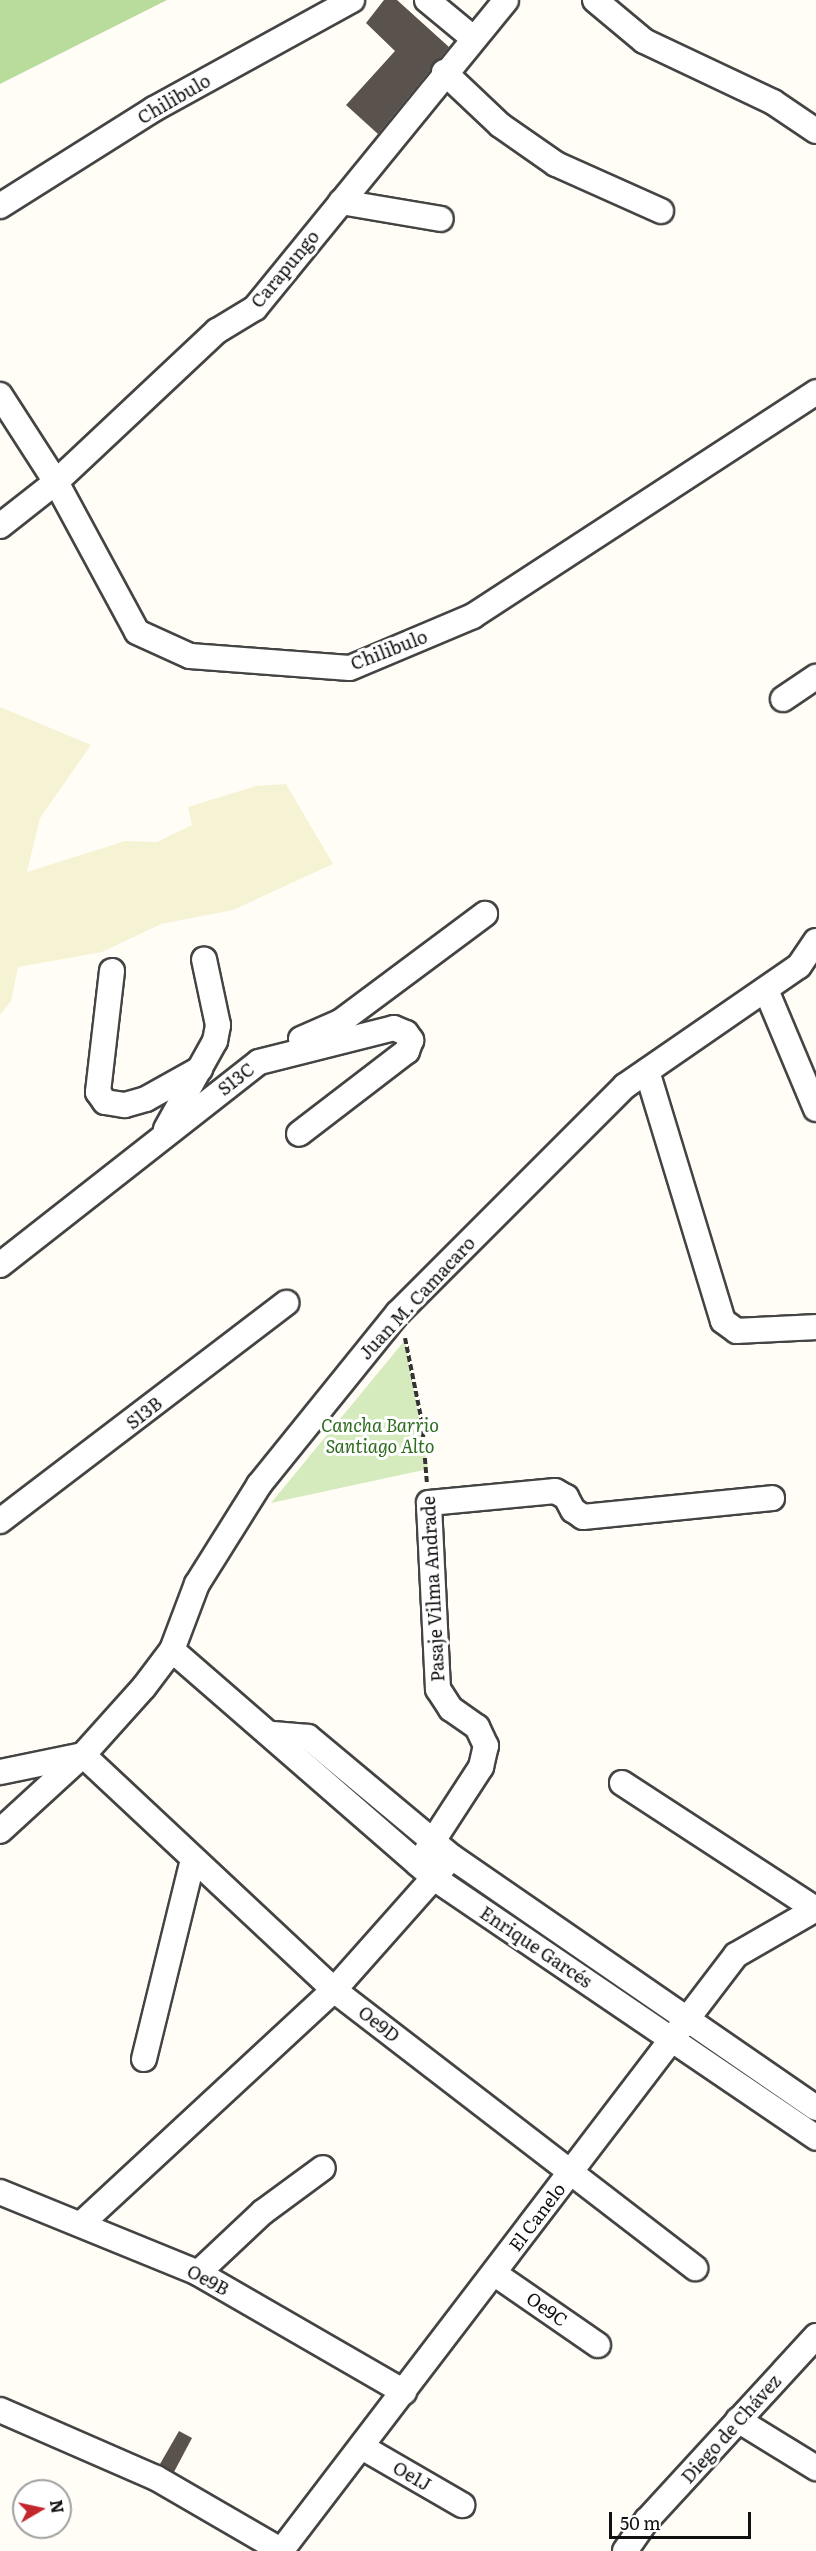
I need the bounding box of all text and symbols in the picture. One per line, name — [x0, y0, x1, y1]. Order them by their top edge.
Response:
street label: Chilibulo — [134, 69, 214, 129]
street label: Carapungo — [246, 226, 324, 312]
street label: Chilibulo — [347, 625, 431, 675]
street label: S13C — [213, 1058, 259, 1100]
street label: Juan M. Camacaro — [355, 1232, 479, 1364]
street label: S13B — [122, 1392, 166, 1434]
park label: Cancha Barrio Santiago Alto — [321, 1415, 439, 1458]
street label: Pasaje Vilma Andrade — [417, 1496, 449, 1682]
street label: Enrique Garcés — [476, 1902, 596, 1992]
street label: Oe9D — [354, 2001, 404, 2047]
street label: El Canelo — [504, 2178, 570, 2256]
street label: Oe9B — [183, 2260, 233, 2300]
street label: Oe9C — [522, 2287, 572, 2331]
street label: Diego de Chávez — [677, 2370, 785, 2488]
street label: Oe1J — [389, 2457, 435, 2495]
north arrow — [12, 2479, 72, 2539]
text: N — [45, 2498, 71, 2515]
scale bar — [612, 2500, 754, 2538]
text: 50 m — [620, 2509, 661, 2536]

